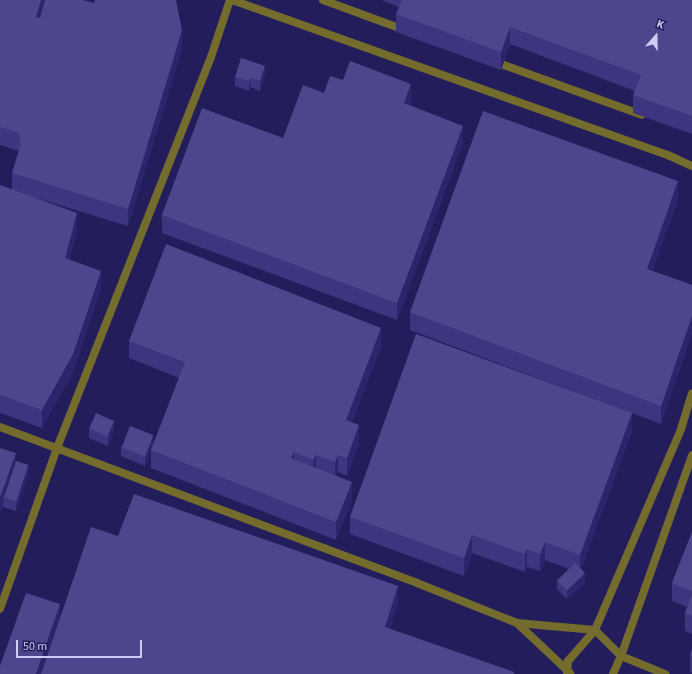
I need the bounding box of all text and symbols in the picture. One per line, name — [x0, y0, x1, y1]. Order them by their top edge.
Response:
north arrow — [636, 16, 676, 56]
text: K — [655, 16, 666, 32]
scale bar — [18, 632, 144, 658]
text: 50 m — [23, 638, 47, 655]

